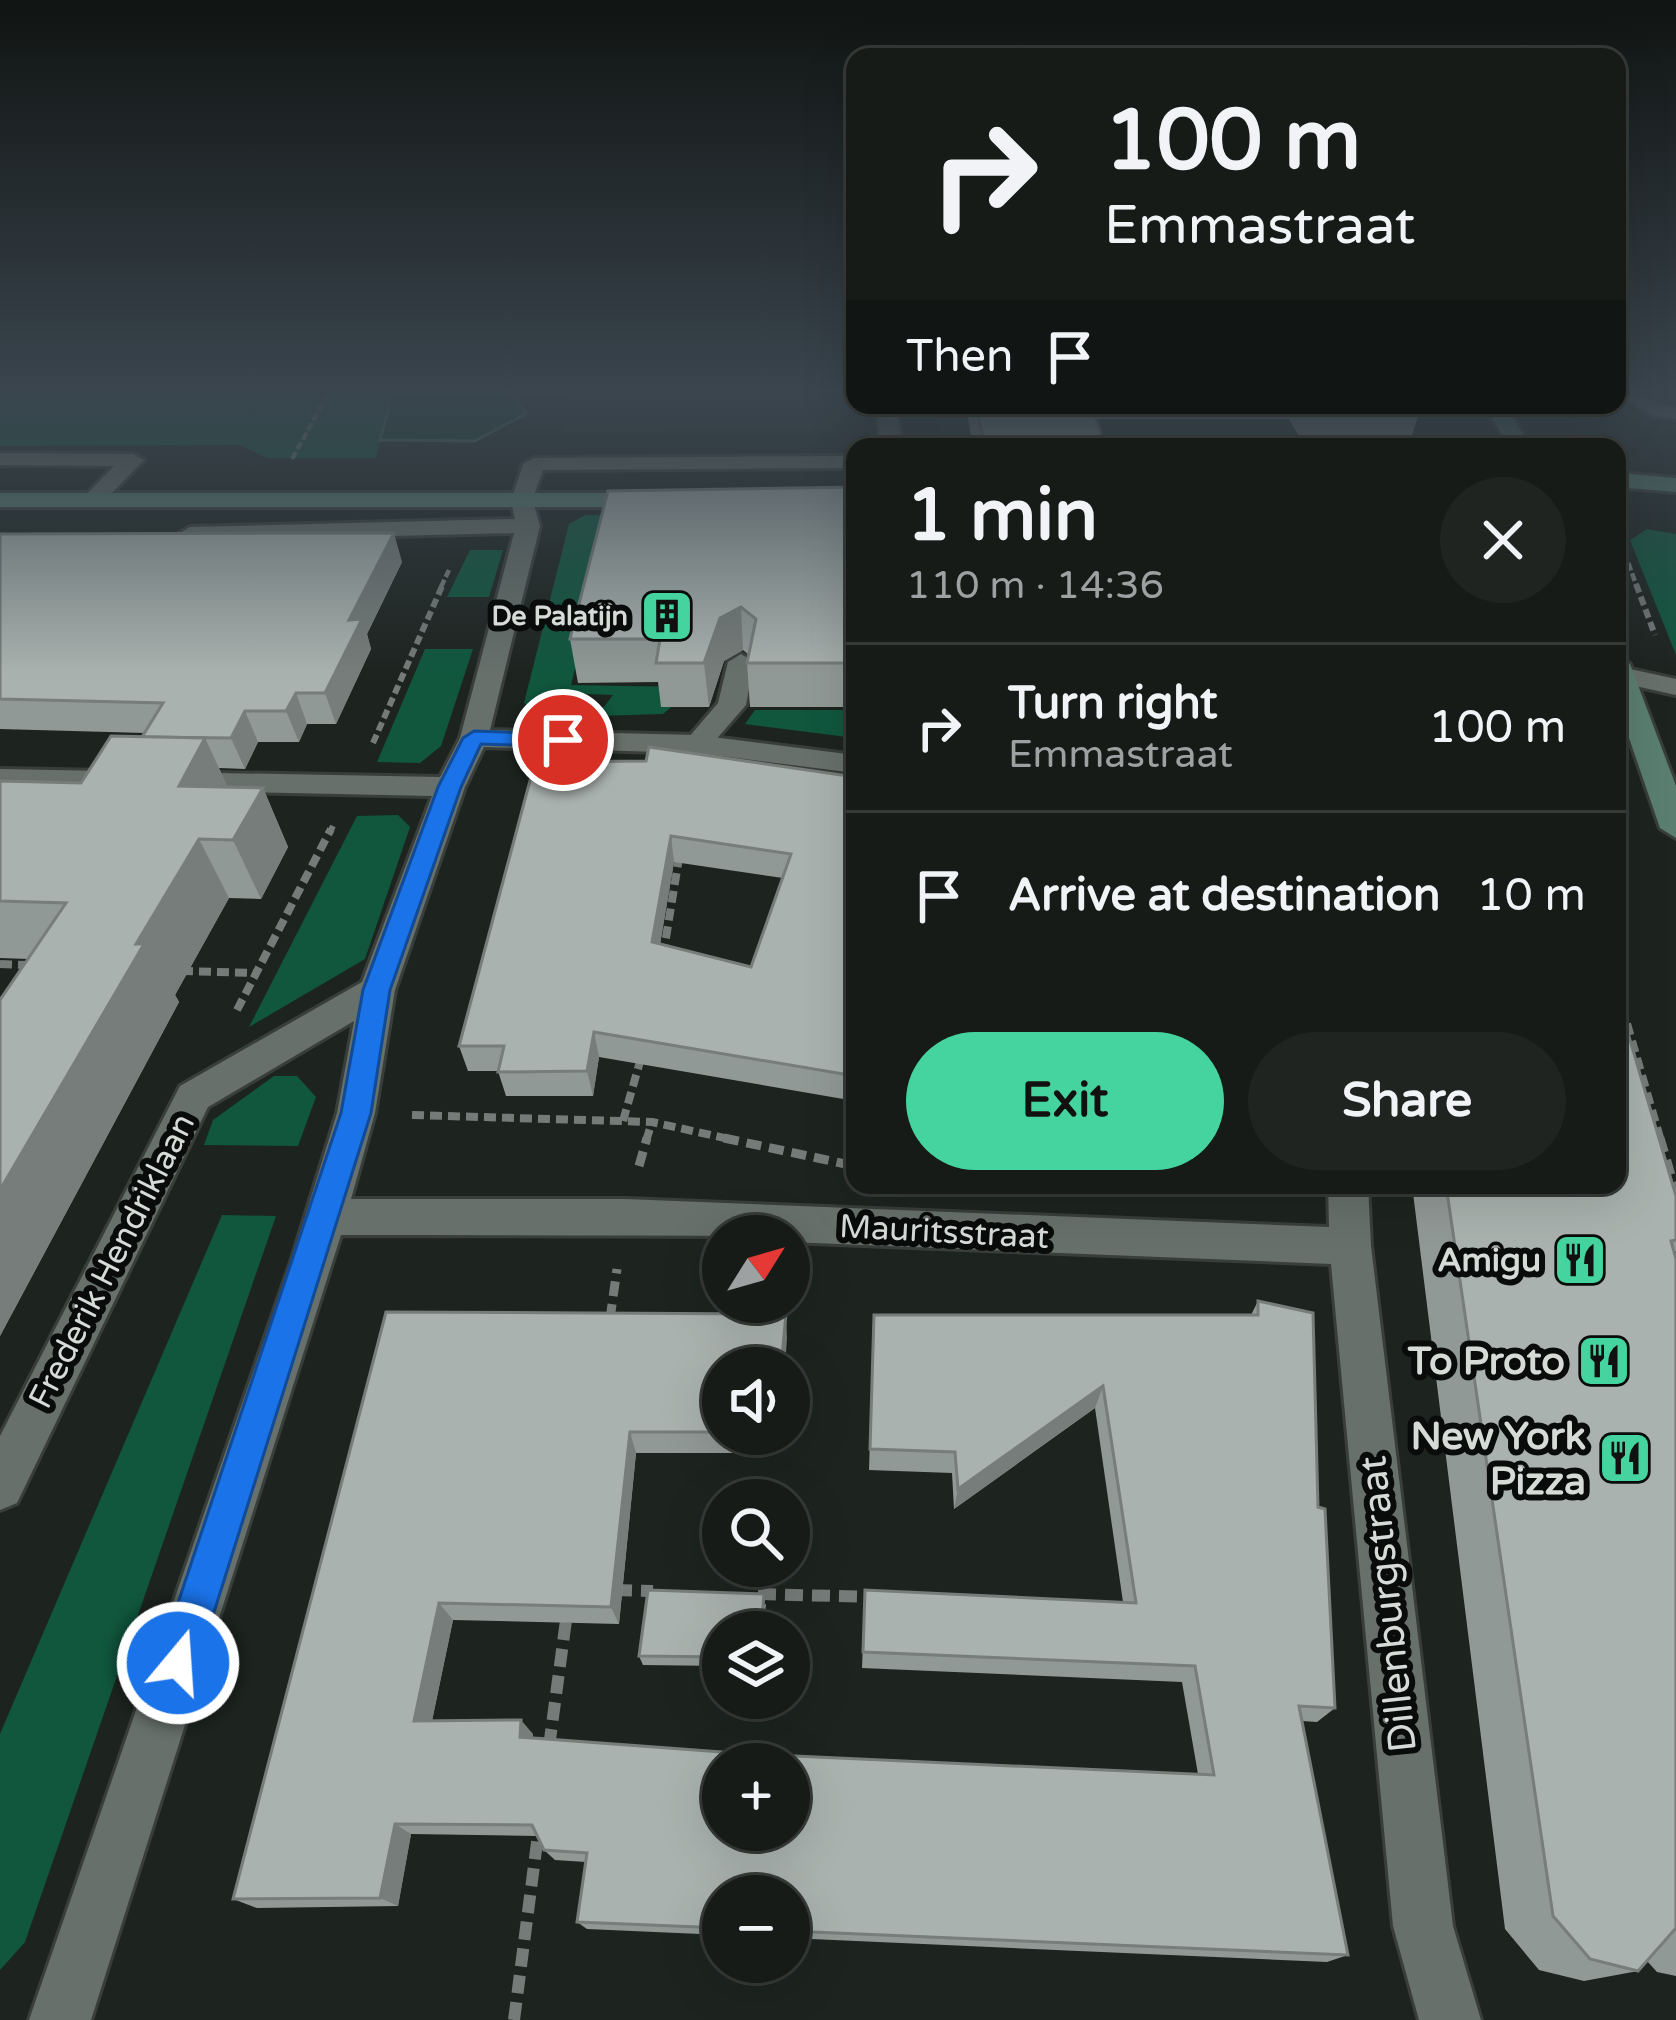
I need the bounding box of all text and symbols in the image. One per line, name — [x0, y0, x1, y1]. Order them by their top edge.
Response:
text: 100 m — [1104, 91, 1361, 192]
icon: right — [906, 96, 1062, 252]
text: Emmastraat — [1104, 193, 1415, 258]
icon: arrive — [1037, 324, 1103, 390]
text: Then — [906, 330, 1013, 384]
text: 1 min — [906, 473, 1098, 560]
button: close — [1440, 477, 1566, 603]
text: 110 m · 14:36 — [906, 562, 1164, 609]
building icon: De Palatijn — [639, 588, 695, 644]
place label: De Palatijn — [491, 600, 628, 633]
text: Turn right — [1008, 677, 1217, 731]
pin — [512, 689, 614, 791]
icon: right — [906, 695, 972, 761]
text: 100 m — [1428, 701, 1566, 755]
icon: arrive — [530, 707, 596, 773]
text: Emmastraat — [1008, 731, 1233, 778]
icon: arrive — [906, 863, 972, 929]
text: Arrive at destination — [1008, 869, 1440, 923]
text: 10 m — [1476, 869, 1586, 923]
button: Exit — [906, 1032, 1224, 1170]
button: Share — [1248, 1032, 1566, 1170]
street label: Frederik Hendriklaan — [21, 1107, 203, 1415]
street label: Mauritsstraat — [838, 1207, 1050, 1257]
north arrow — [702, 1215, 810, 1323]
map controls — [702, 1215, 810, 1983]
restaurant icon: Amigu — [1552, 1232, 1608, 1288]
place label: Amigu — [1437, 1241, 1541, 1280]
restaurant icon: To Proto — [1576, 1333, 1632, 1389]
place label: To Proto — [1407, 1338, 1565, 1385]
button: sound — [702, 1347, 810, 1455]
place label: New York Pizza — [1410, 1413, 1586, 1505]
restaurant icon: New York Pizza — [1597, 1430, 1653, 1486]
street label: Dillenburgstraat — [1349, 1453, 1427, 1755]
button: search — [702, 1479, 810, 1587]
position arrow — [115, 1600, 241, 1726]
button: layers — [702, 1611, 810, 1719]
button: + — [702, 1743, 810, 1851]
button: − — [702, 1875, 810, 1983]

